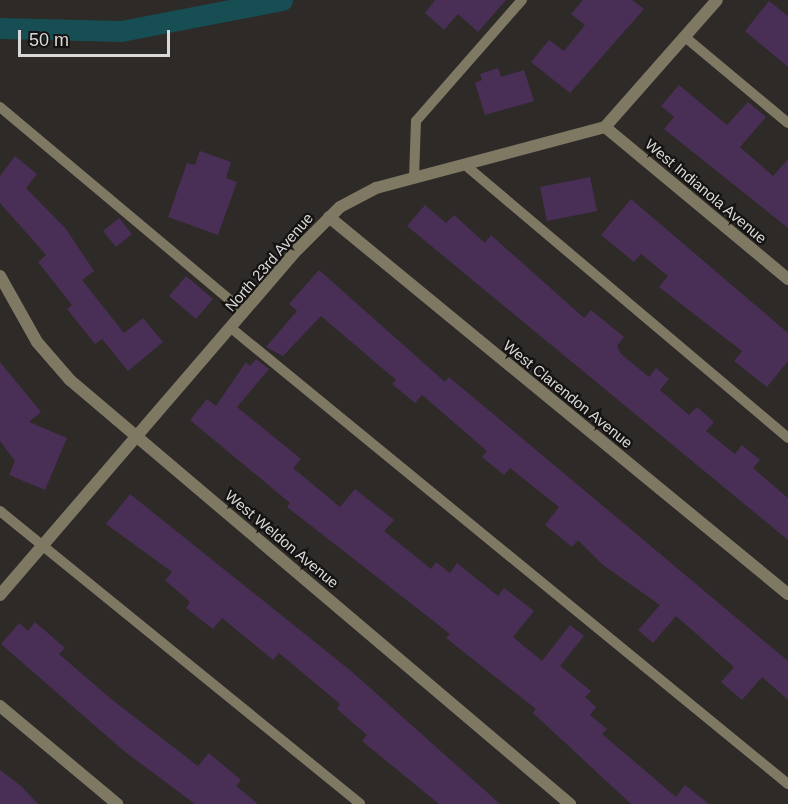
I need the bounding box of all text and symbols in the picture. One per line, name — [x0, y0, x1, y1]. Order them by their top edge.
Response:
scale bar — [21, 18, 172, 56]
text: 50 m — [29, 30, 69, 50]
street label: West Indianola Avenue — [641, 135, 771, 247]
street label: North 23rd Avenue — [221, 209, 317, 315]
street label: West Clarendon Avenue — [499, 336, 637, 452]
street label: West Weldon Avenue — [221, 486, 343, 592]

